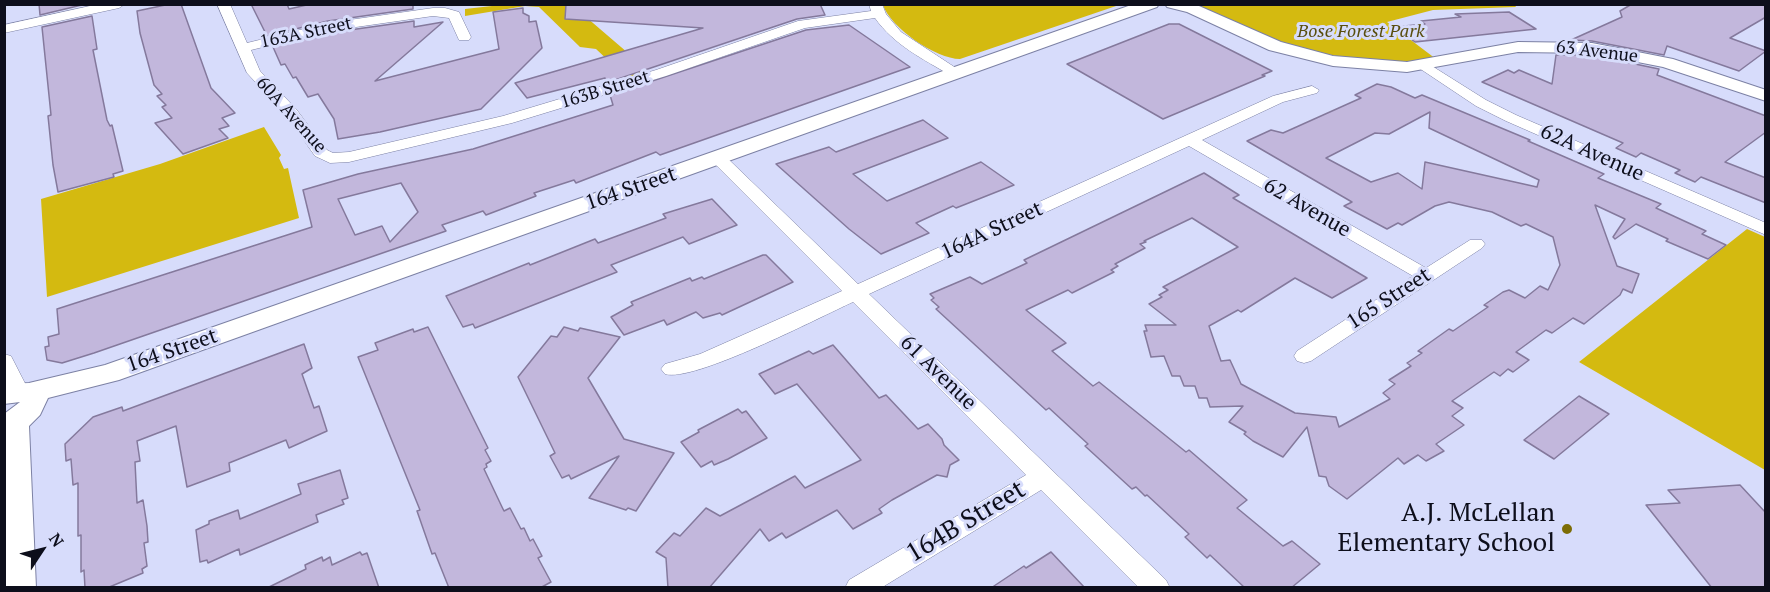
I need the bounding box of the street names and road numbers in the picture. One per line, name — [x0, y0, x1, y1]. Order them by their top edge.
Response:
street label: 163A Street — [258, 13, 354, 53]
street label: 63 Avenue — [1555, 36, 1639, 68]
street label: 163B Street — [558, 66, 652, 114]
street label: 60A Avenue — [251, 73, 331, 157]
street label: 62A Avenue — [1536, 119, 1648, 187]
street label: 164 Street — [582, 162, 680, 216]
street label: 62 Avenue — [1259, 173, 1355, 243]
street label: 164A Street — [937, 197, 1047, 265]
street label: 165 Street — [1342, 263, 1436, 335]
street label: 164 Street — [123, 324, 221, 378]
street label: 61 Avenue — [895, 331, 981, 415]
street label: 164B Street — [901, 474, 1031, 570]

